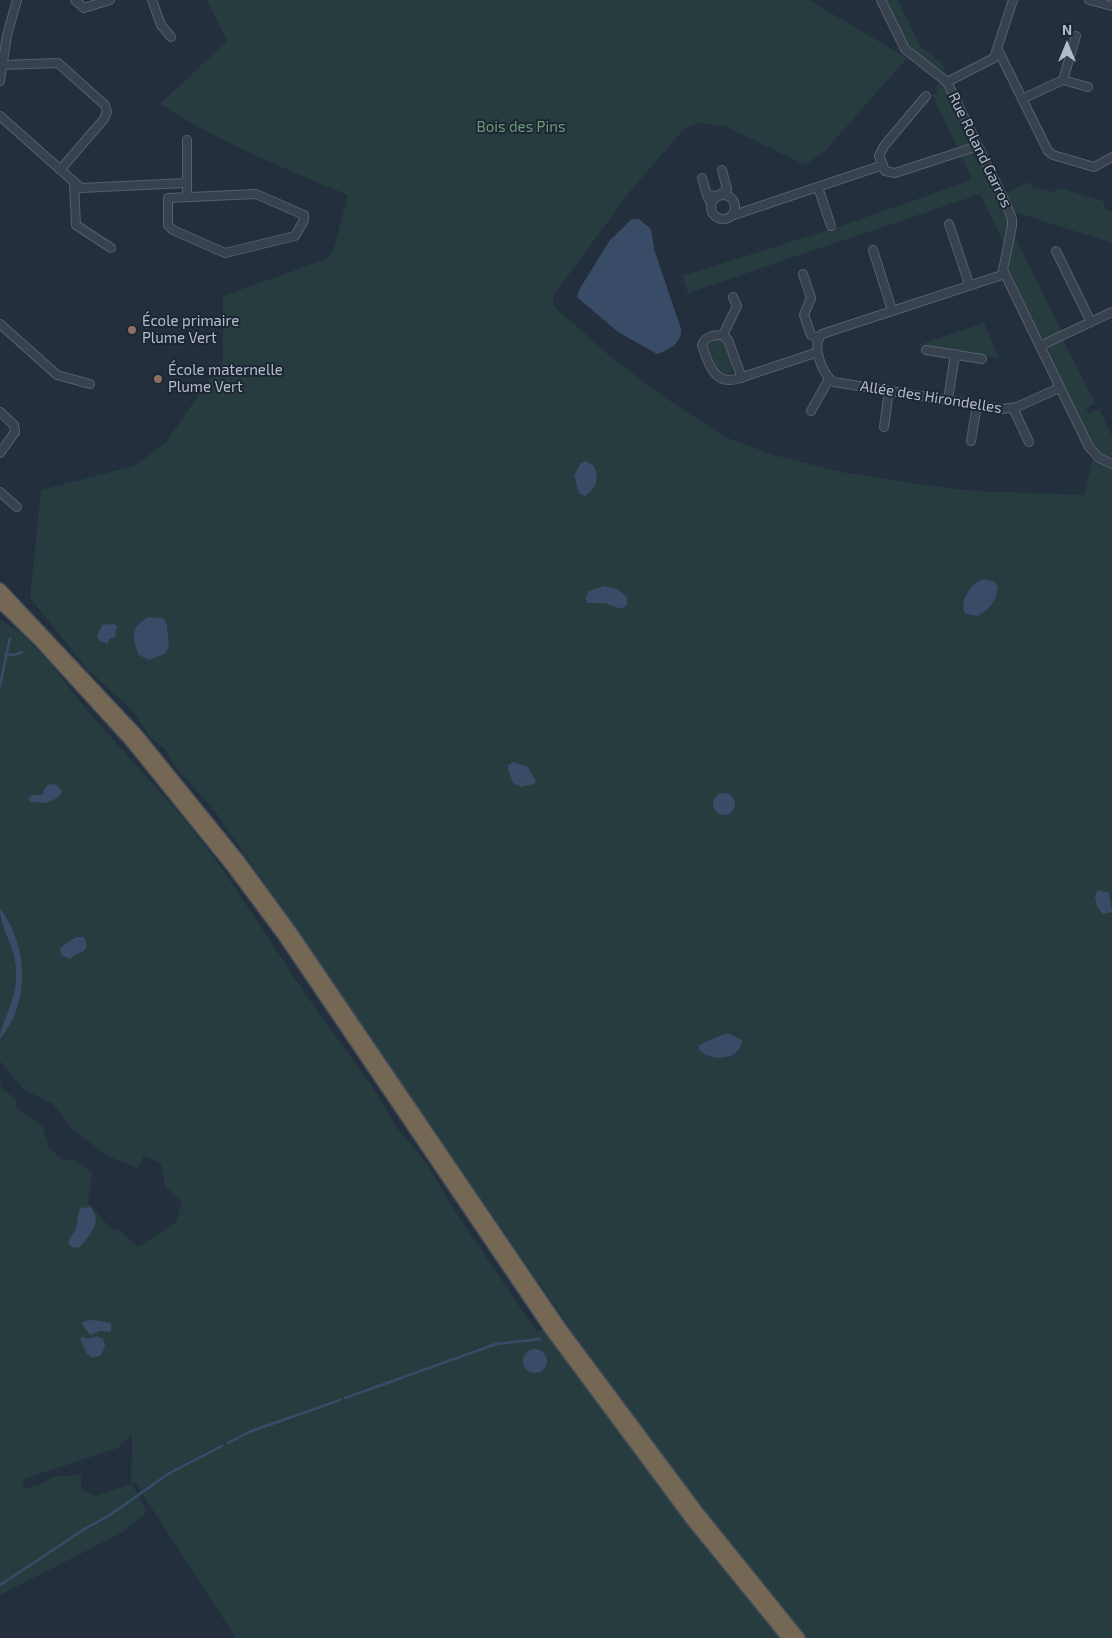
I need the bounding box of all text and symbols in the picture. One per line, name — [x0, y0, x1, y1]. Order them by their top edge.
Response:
north arrow — [1042, 20, 1092, 70]
text: N — [1062, 21, 1072, 38]
street label: Rue Roland Garros — [944, 89, 1016, 211]
park label: Bois des Pins — [476, 118, 566, 136]
place label: École primaire Plume Vert — [142, 312, 239, 347]
marker: École primaire Plume Vert — [126, 324, 138, 336]
place label: École maternelle Plume Vert — [168, 361, 283, 396]
marker: École maternelle Plume Vert — [152, 373, 164, 385]
street label: Allée des Hirondelles — [859, 377, 1003, 417]

